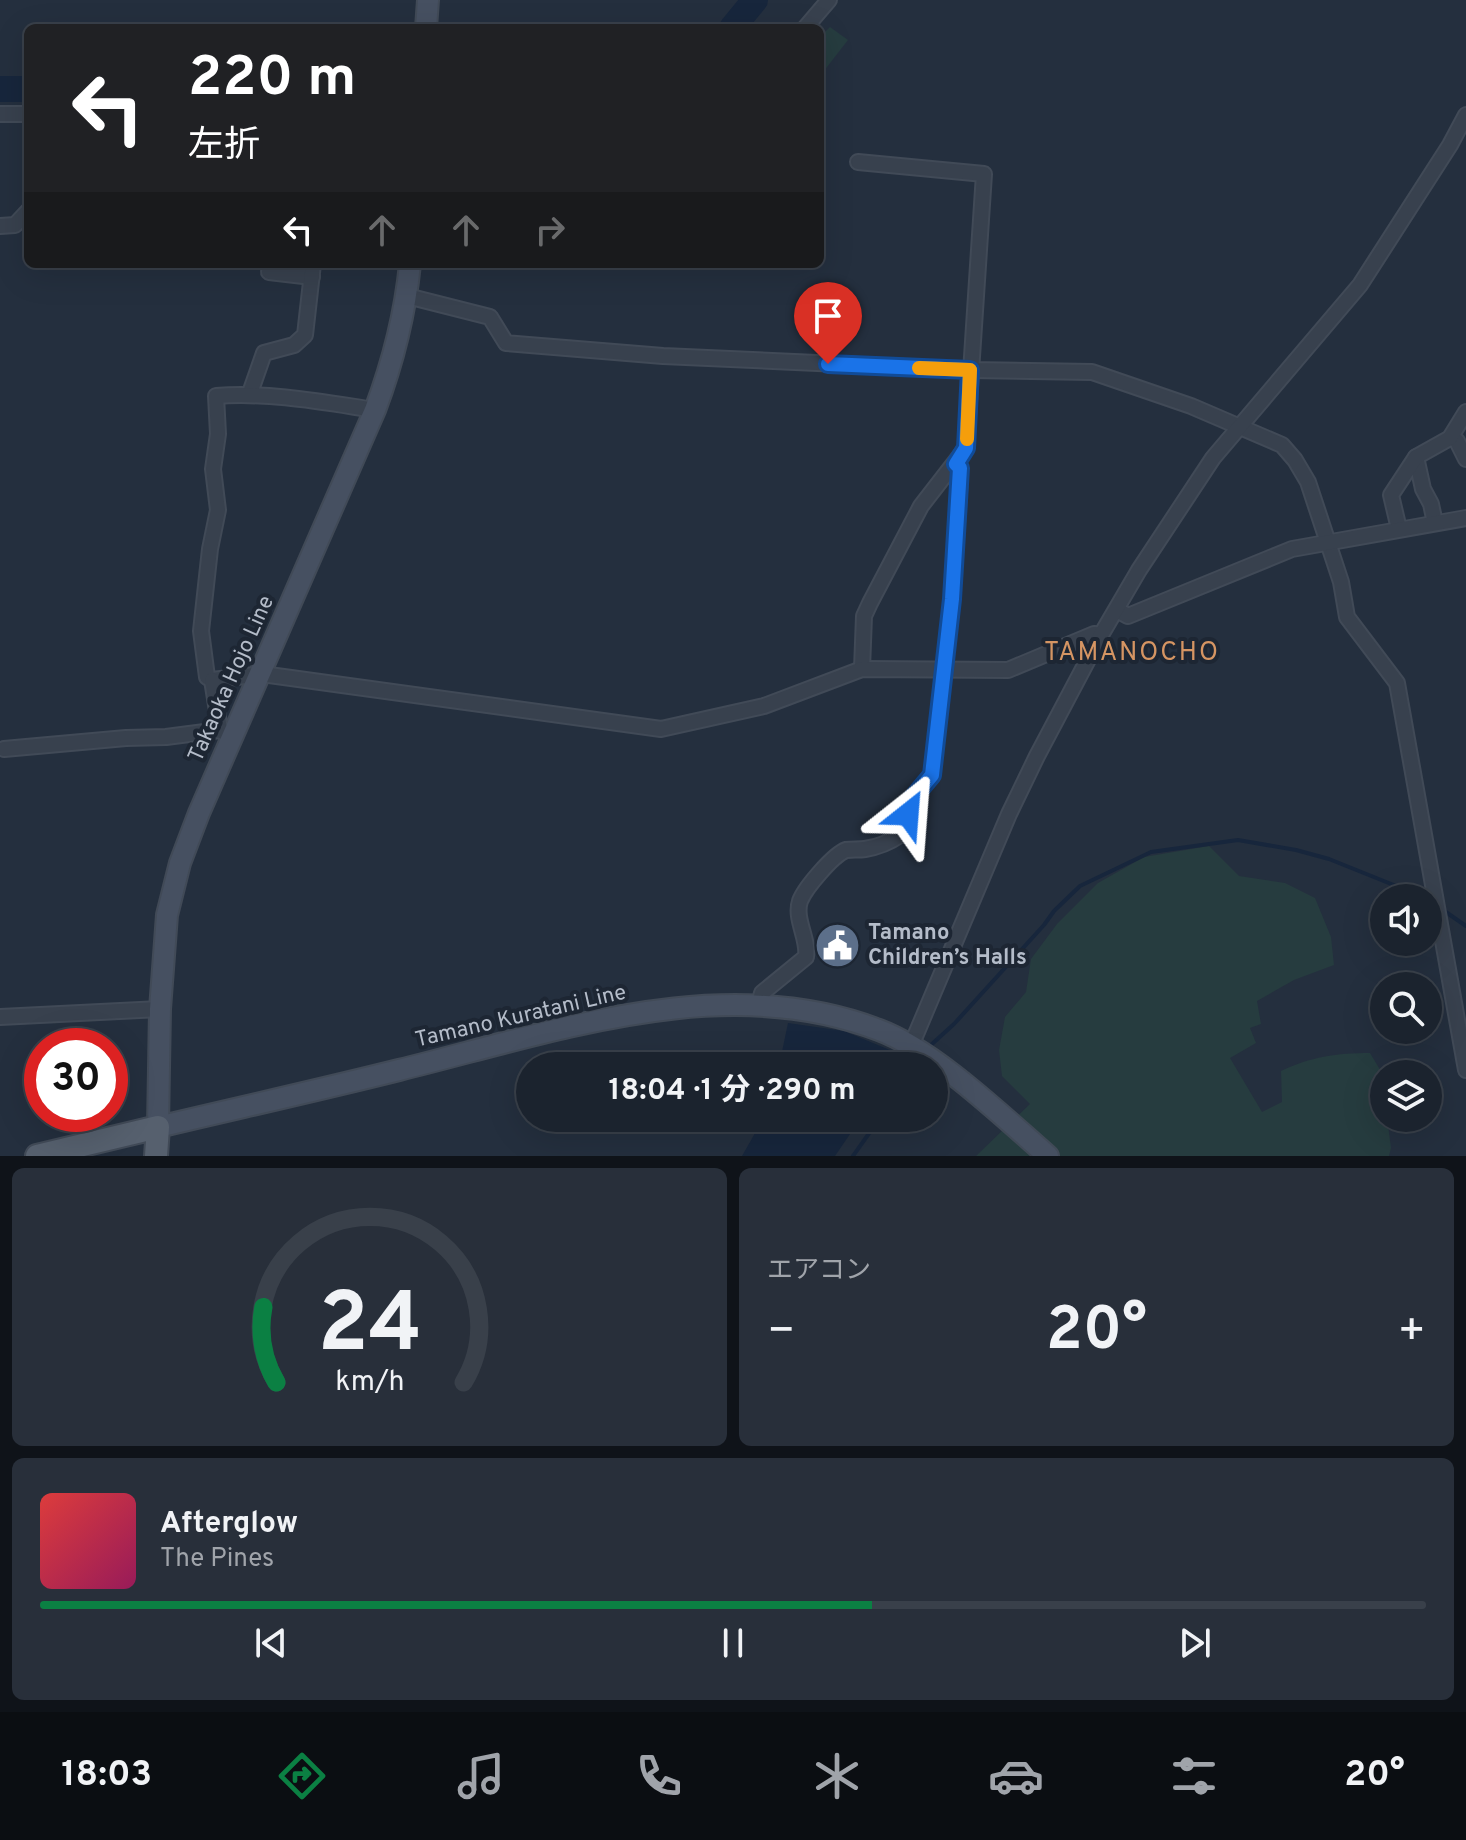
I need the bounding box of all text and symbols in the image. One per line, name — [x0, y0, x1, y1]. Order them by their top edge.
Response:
text: 220 m — [188, 45, 356, 115]
icon: left — [56, 56, 160, 160]
text: 左折 — [188, 124, 260, 170]
icon: left — [276, 208, 320, 252]
icon: ahead — [360, 208, 404, 252]
icon: ahead — [444, 208, 488, 252]
icon: right — [528, 208, 572, 252]
pin — [794, 282, 862, 364]
icon: arrive — [806, 294, 850, 338]
street label: Takaoka Hojo Line — [183, 592, 281, 766]
district label: TAMANOCHO — [1044, 637, 1220, 670]
position arrow — [866, 772, 950, 856]
map controls — [1370, 884, 1442, 1132]
button: sound — [1370, 884, 1442, 956]
place label: Tamano Children’s Halls — [868, 920, 1027, 972]
public building icon: Tamano Children’s Halls — [813, 922, 861, 970]
button: search — [1370, 972, 1442, 1044]
street label: Tamano Kuratani Line — [413, 980, 629, 1054]
speed limit sign: 30 — [24, 1028, 128, 1132]
button: layers — [1370, 1060, 1442, 1132]
text: 18:04 · 1 分 · 290 m — [608, 1073, 856, 1110]
text: エアコン — [767, 1255, 871, 1288]
text: 24 — [317, 1276, 422, 1381]
text: 20° — [1046, 1295, 1147, 1371]
text: − — [767, 1305, 795, 1361]
text: + — [1398, 1305, 1426, 1361]
text: km/h — [335, 1365, 404, 1401]
text: Afterglow — [160, 1506, 298, 1543]
text: The Pines — [160, 1543, 274, 1576]
icon: previous — [249, 1621, 293, 1665]
icon: pause — [711, 1621, 755, 1665]
icon: next — [1173, 1621, 1217, 1665]
icon: directions — [274, 1748, 330, 1804]
icon: music — [453, 1748, 509, 1804]
icon: phone — [631, 1748, 687, 1804]
icon: climate — [809, 1748, 865, 1804]
icon: car — [988, 1748, 1044, 1804]
icon: filters — [1166, 1748, 1222, 1804]
text: 18:03 — [61, 1753, 152, 1799]
text: 20° — [1344, 1753, 1405, 1799]

